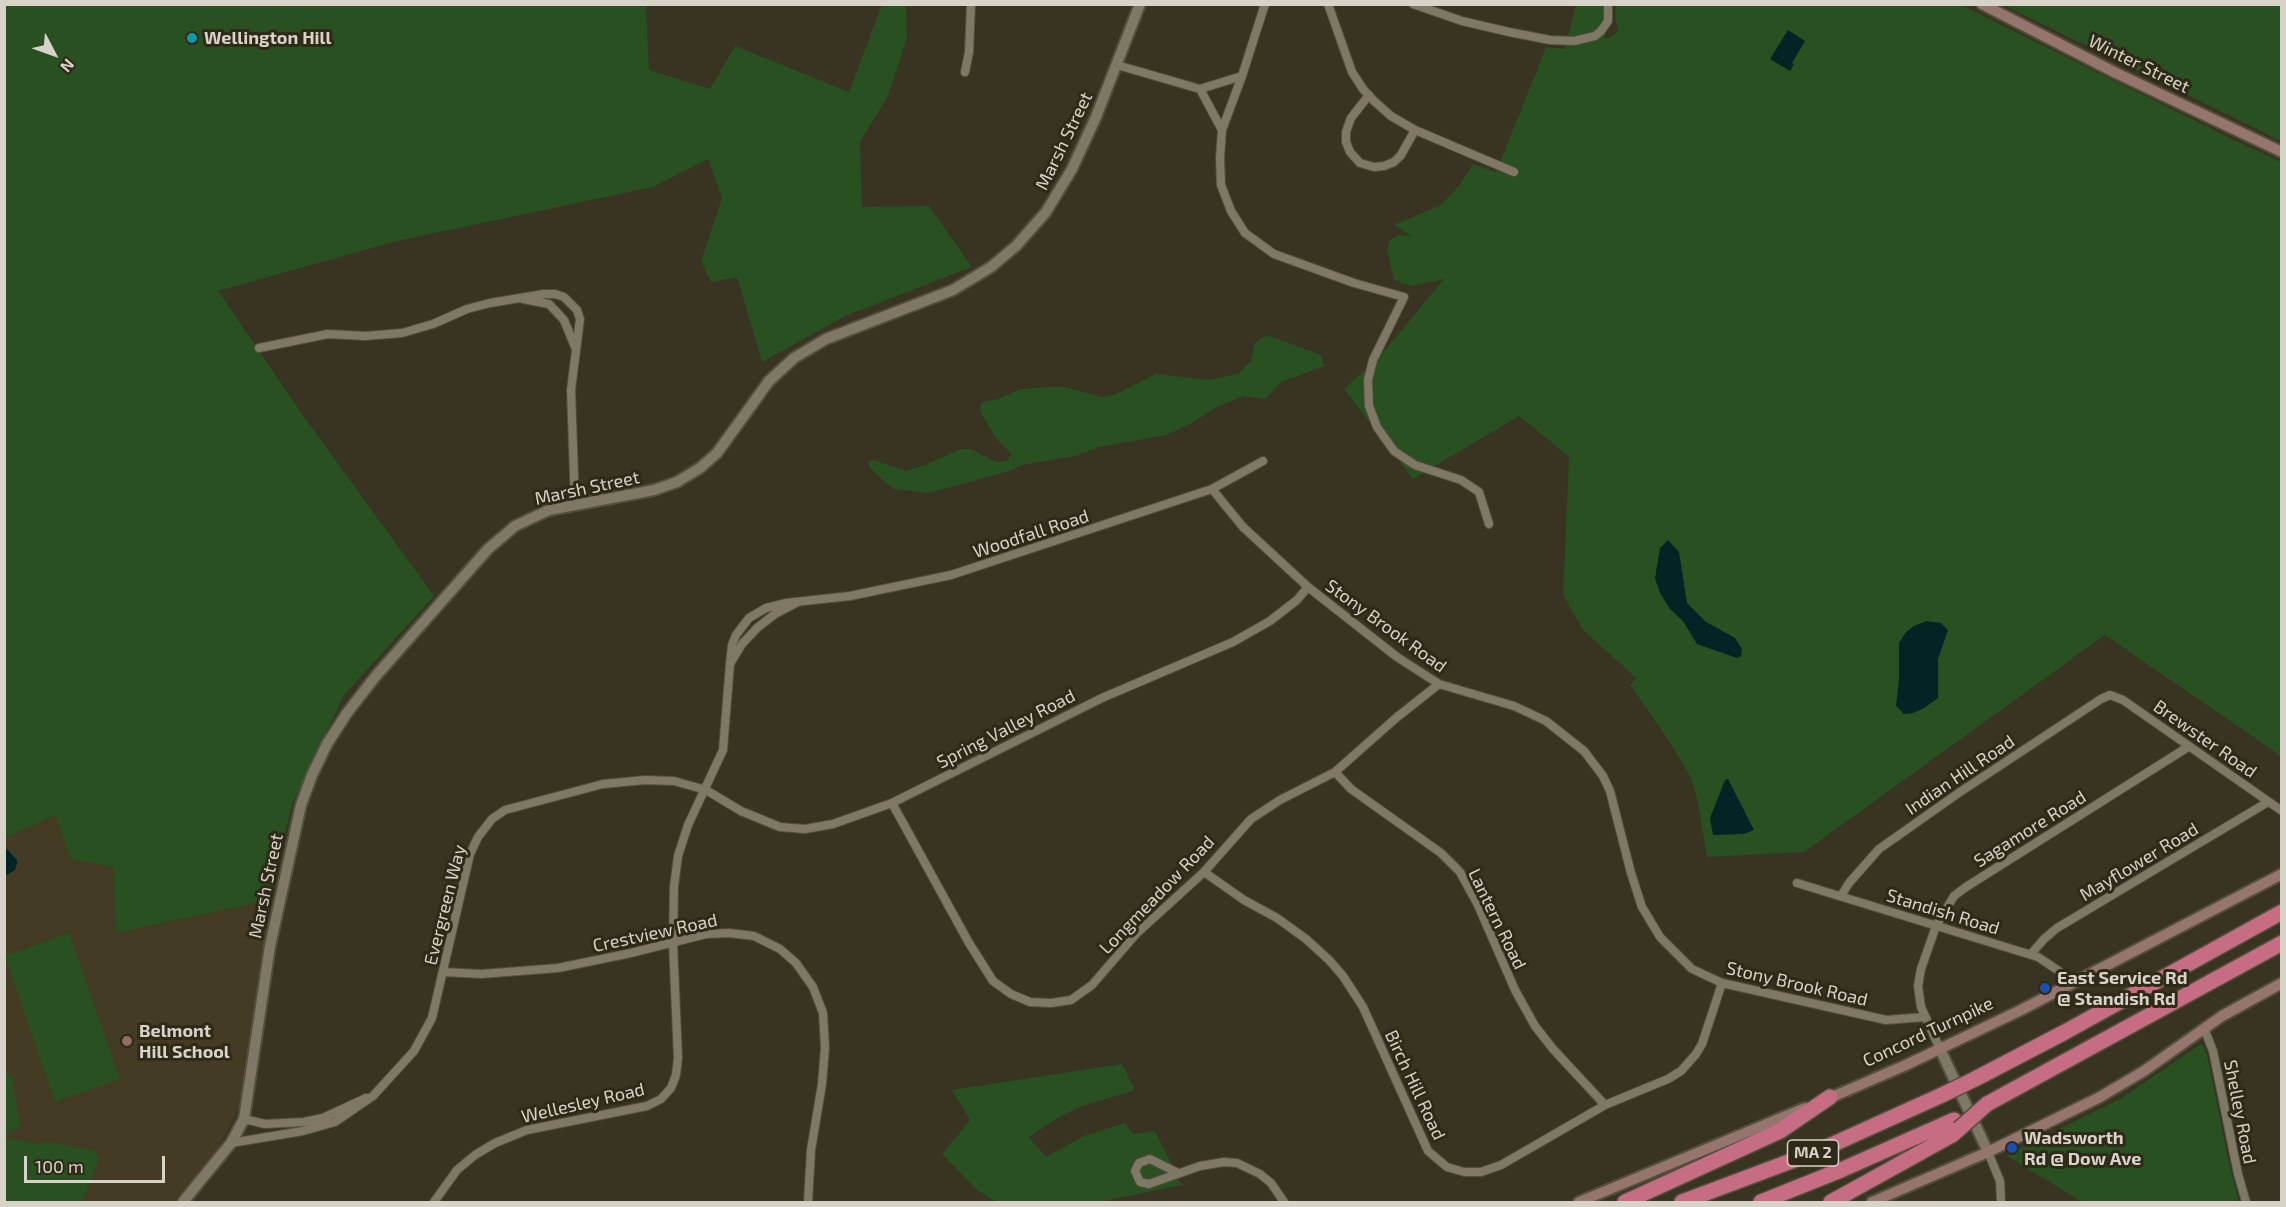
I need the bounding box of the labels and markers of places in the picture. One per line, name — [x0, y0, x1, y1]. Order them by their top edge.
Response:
place label: Wellington Hill — [204, 27, 331, 49]
marker: Wellington Hill — [185, 31, 199, 45]
place label: East Service Rd @ Standish Rd — [2057, 967, 2187, 1010]
marker: East Service Rd @ Standish Rd — [2038, 981, 2052, 995]
place label: Belmont Hill School — [139, 1020, 230, 1062]
marker: Belmont Hill School — [120, 1034, 134, 1048]
place label: Wadsworth Rd @ Dow Ave — [2024, 1127, 2141, 1170]
marker: Wadsworth Rd @ Dow Ave — [2005, 1141, 2019, 1155]

